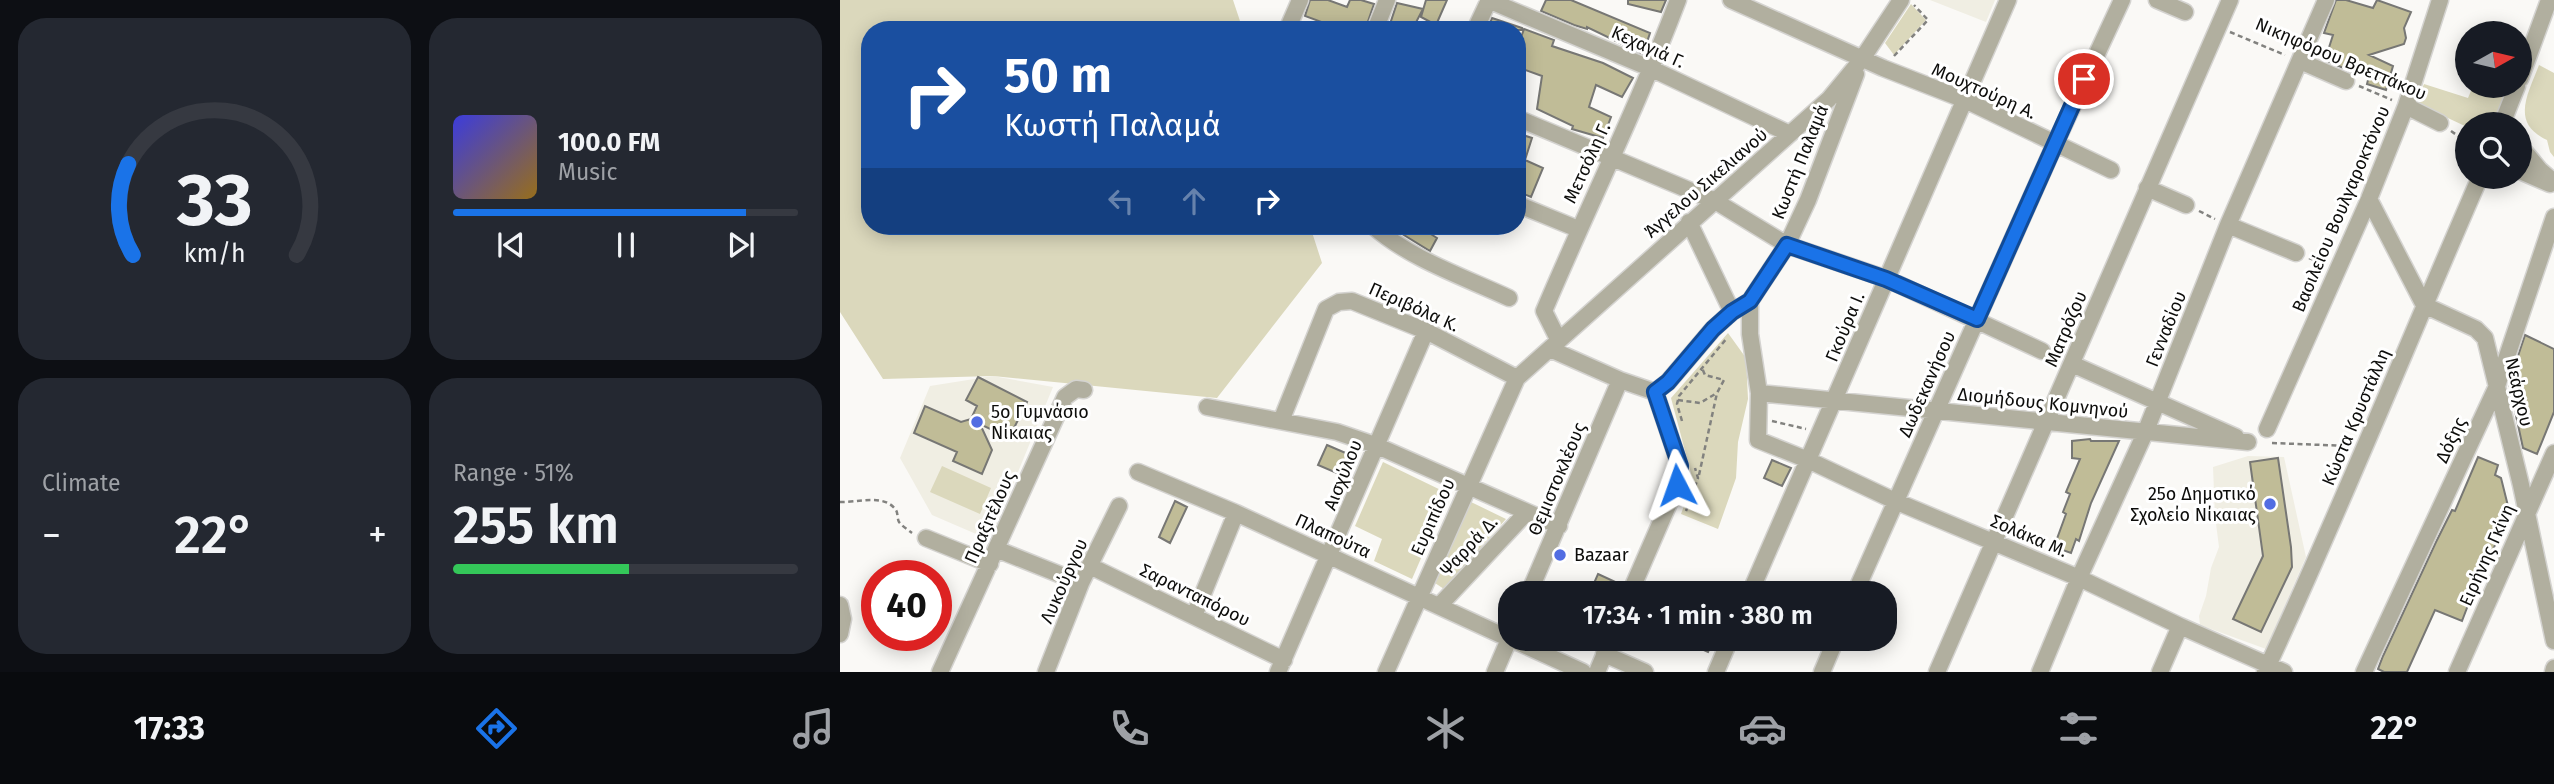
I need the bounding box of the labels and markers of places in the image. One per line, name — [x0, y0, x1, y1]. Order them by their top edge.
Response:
pin — [2054, 49, 2114, 109]
place label: 5o Γυμνάσιο Νίκαιας — [991, 401, 1089, 444]
marker: 5o Γυμνάσιο Νίκαιας — [969, 414, 985, 430]
place label: 25o Δημοτικό Σχολείο Νίκαιας — [2130, 483, 2257, 526]
marker: 25o Δημοτικό Σχολείο Νίκαιας — [2262, 496, 2278, 512]
place label: Bazaar — [1574, 544, 1629, 566]
marker: Bazaar — [1552, 547, 1568, 563]

